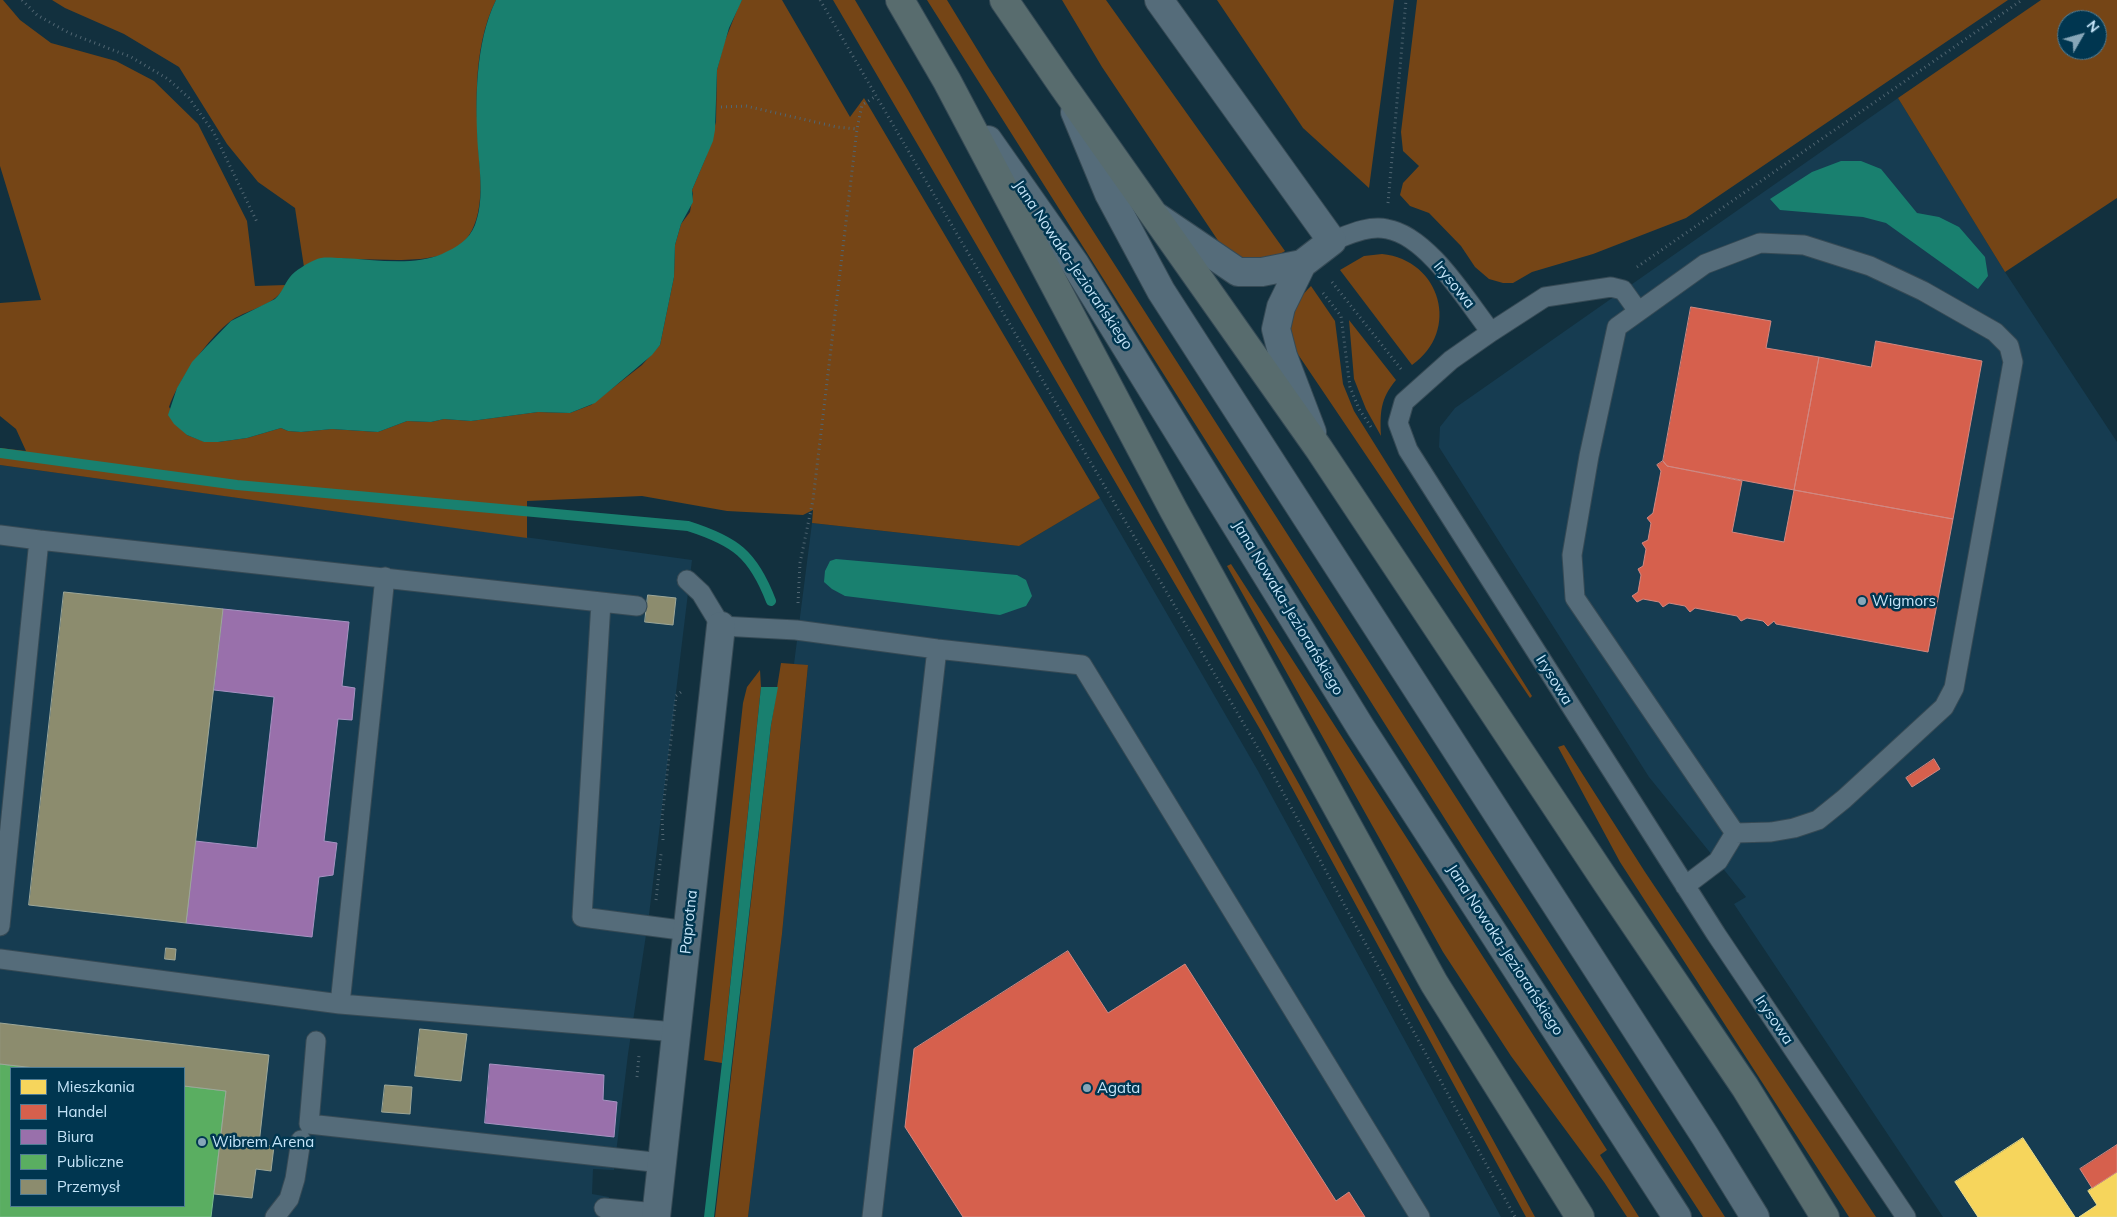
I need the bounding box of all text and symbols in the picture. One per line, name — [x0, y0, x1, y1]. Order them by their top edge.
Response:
north arrow — [2057, 10, 2107, 60]
text: N — [2083, 17, 2103, 36]
street label: Jana Nowaka-Jeziorańskiego — [1009, 177, 1137, 353]
street label: Irysowa — [1430, 258, 1478, 312]
street label: Jana Nowaka-Jeziorańskiego — [1229, 517, 1347, 699]
place label: Wigmors — [1872, 592, 1936, 610]
marker: Wigmors — [1856, 595, 1868, 607]
street label: Irysowa — [1532, 652, 1576, 708]
street label: Jana Nowaka-Jeziorańskiego — [1443, 861, 1567, 1039]
street label: Paprotna — [677, 889, 701, 955]
street label: Irysowa — [1751, 992, 1797, 1048]
legend — [10, 1067, 185, 1207]
text: Mieszkania — [57, 1077, 135, 1096]
place label: Agata — [1097, 1079, 1140, 1097]
marker: Agata — [1081, 1082, 1093, 1094]
text: Handel — [57, 1102, 107, 1121]
text: Biura — [57, 1127, 94, 1146]
place label: Wibrem Arena — [212, 1133, 314, 1151]
marker: Wibrem Arena — [196, 1136, 208, 1148]
text: Publiczne — [57, 1152, 124, 1171]
text: Przemysł — [57, 1177, 120, 1196]

